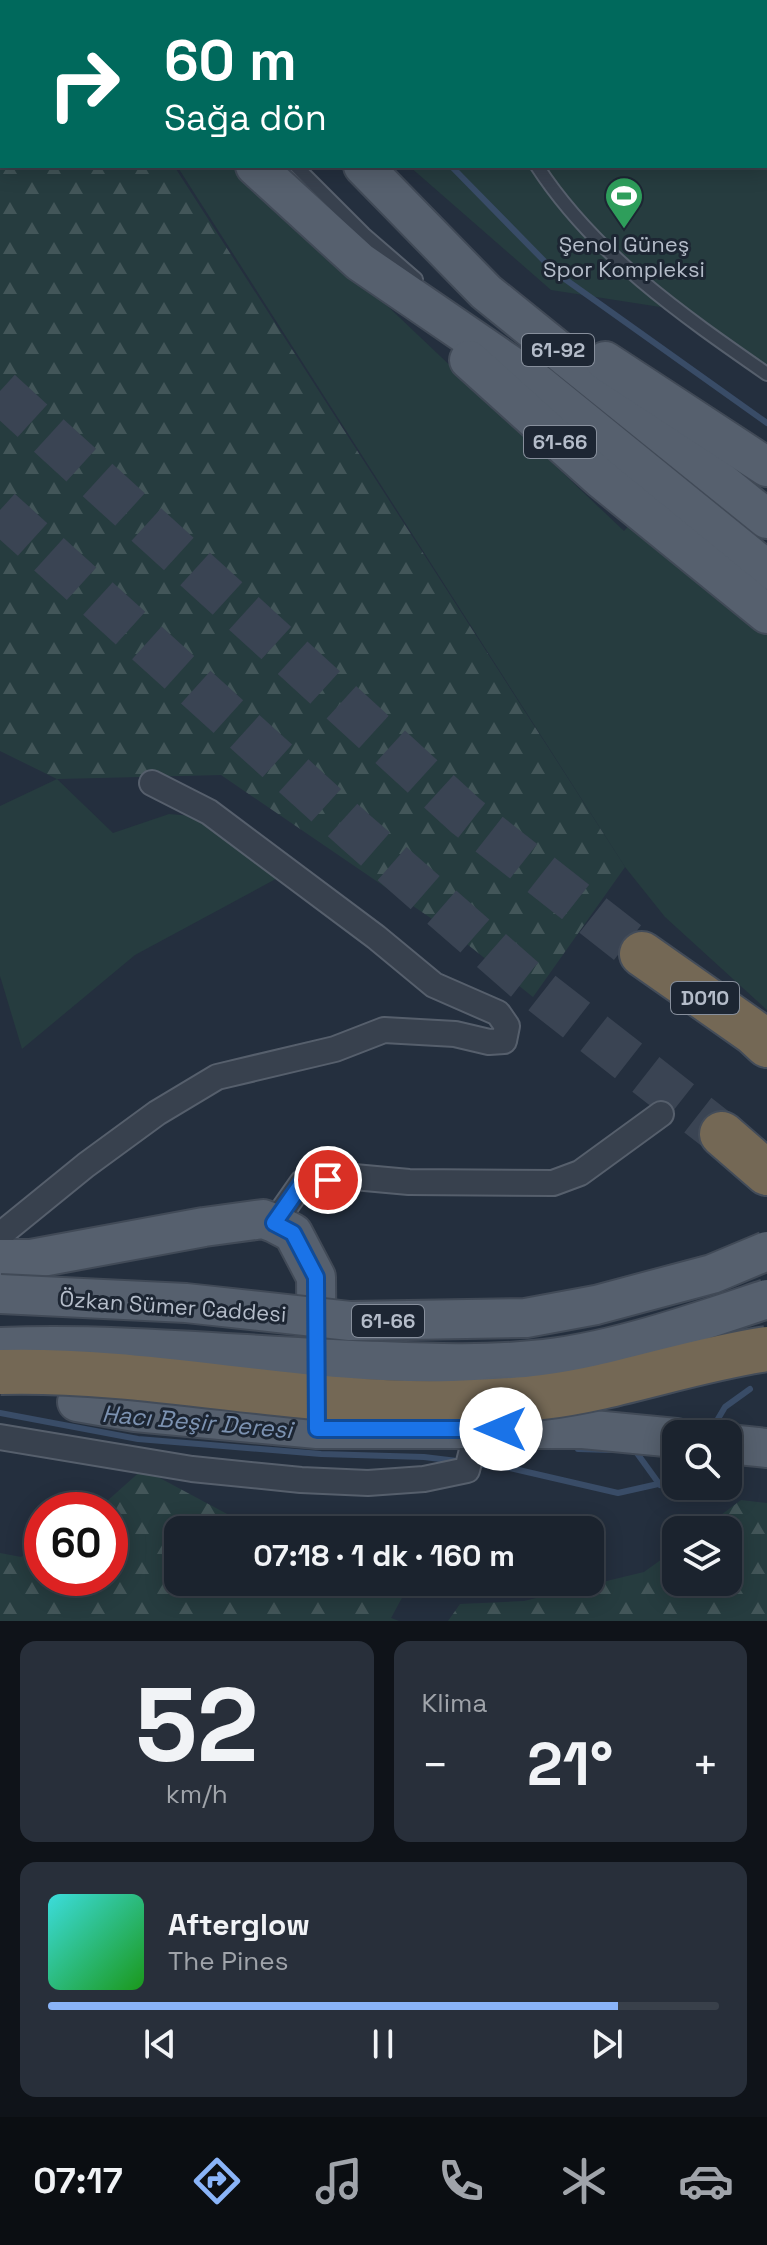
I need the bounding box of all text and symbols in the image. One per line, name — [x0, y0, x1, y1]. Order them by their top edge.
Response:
text: 60 m — [164, 25, 297, 96]
icon: right — [32, 32, 136, 136]
text: Sağa dön — [164, 95, 327, 141]
sports icon: Şenol Güneş Spor Kompleksi — [603, 175, 645, 230]
place label: Şenol Güneş Spor Kompleksi — [543, 230, 705, 283]
road number: 61-92 — [522, 334, 594, 366]
road number: 61-66 — [524, 426, 596, 458]
road number: D010 — [671, 982, 739, 1014]
pin — [294, 1146, 362, 1214]
icon: arrive — [306, 1158, 350, 1202]
street label: Özkan Sümer Caddesi — [59, 1284, 287, 1328]
road number: 61-66 — [352, 1305, 424, 1337]
position arrow — [459, 1387, 543, 1471]
water label: Hacı Beşir Deresi — [101, 1398, 297, 1446]
map controls — [662, 1420, 742, 1596]
button: search — [662, 1420, 742, 1500]
speed limit sign: 60 — [24, 1492, 128, 1596]
button: layers — [662, 1516, 742, 1596]
text: 07:18 · 1 dk · 160 m — [253, 1536, 515, 1575]
text: 52 — [135, 1659, 258, 1791]
text: Klima — [422, 1686, 487, 1720]
text: 21° — [527, 1726, 613, 1803]
text: − — [422, 1737, 449, 1793]
text: + — [692, 1737, 719, 1793]
text: km/h — [166, 1777, 228, 1811]
text: Afterglow — [168, 1905, 310, 1944]
text: The Pines — [168, 1944, 288, 1978]
icon: previous — [138, 2022, 182, 2066]
icon: pause — [361, 2022, 405, 2066]
icon: next — [585, 2022, 629, 2066]
icon: directions — [189, 2153, 245, 2209]
icon: music — [311, 2153, 367, 2209]
icon: phone — [433, 2153, 489, 2209]
icon: climate — [556, 2153, 612, 2209]
icon: car — [678, 2153, 734, 2209]
text: 07:17 — [33, 2158, 123, 2204]

